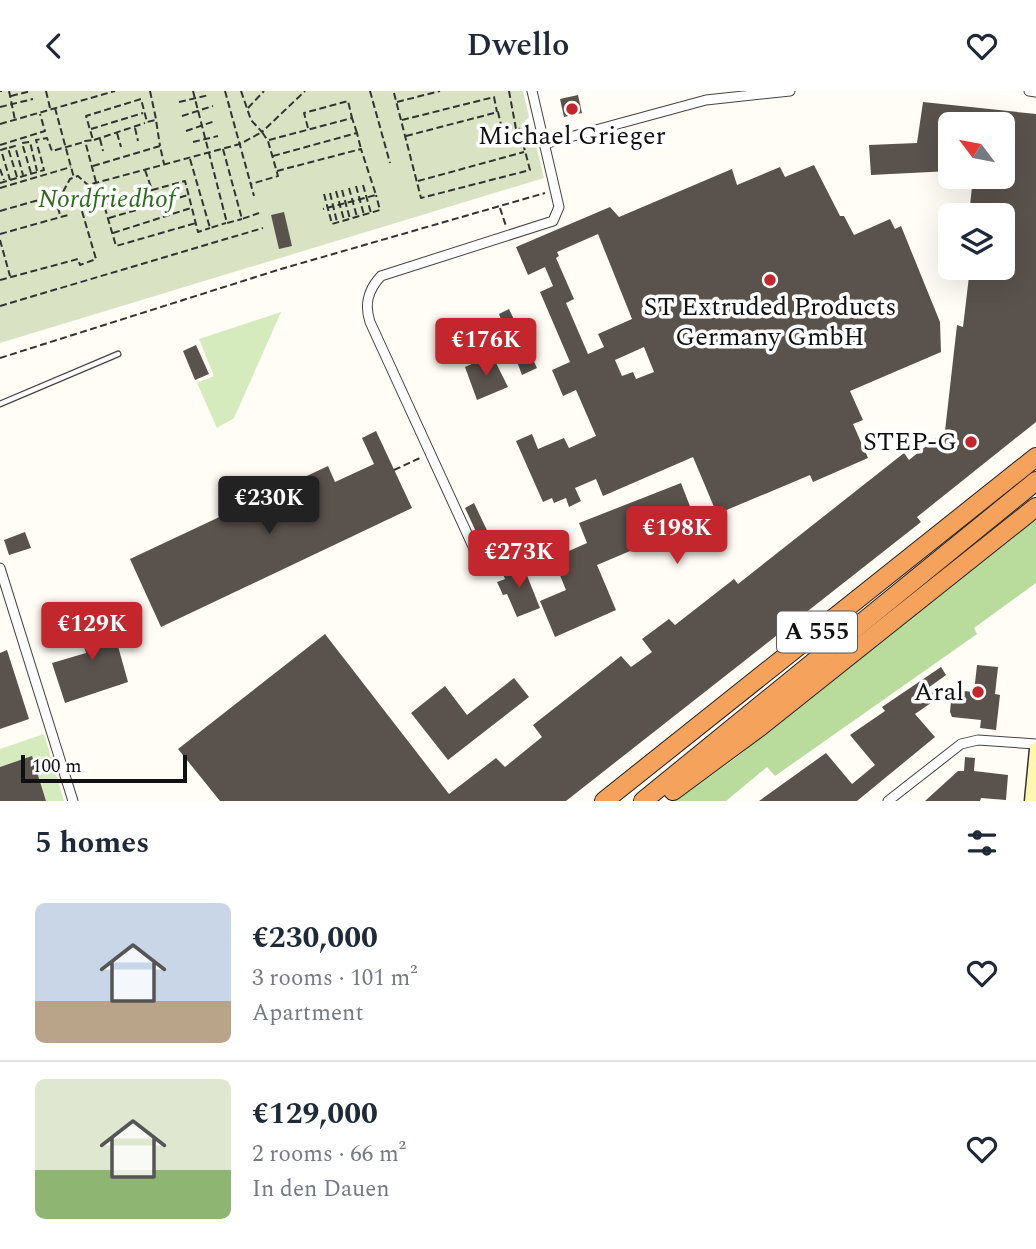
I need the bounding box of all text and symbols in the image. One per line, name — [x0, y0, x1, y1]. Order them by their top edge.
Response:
text: Dwello — [467, 21, 569, 70]
icon: back — [35, 27, 73, 65]
icon: heart — [963, 27, 1001, 65]
marker: Michael Grieger — [564, 101, 580, 117]
north arrow — [938, 112, 1015, 189]
map controls — [938, 112, 1015, 280]
place label: Michael Grieger — [478, 116, 666, 156]
park label: Nordfriedhof — [38, 179, 180, 219]
button: layers — [938, 203, 1015, 280]
marker: ST Extruded Products Germany GmbH — [762, 272, 778, 288]
place label: ST Extruded Products Germany GmbH — [643, 287, 897, 357]
pin: €176K — [437, 319, 535, 378]
text: €176K — [451, 323, 521, 358]
place label: STEP-G — [863, 422, 957, 462]
marker: STEP-G — [963, 434, 979, 450]
pin: €230K — [220, 477, 318, 536]
text: €230K — [234, 481, 304, 516]
pin: €198K — [628, 507, 726, 566]
text: €198K — [642, 511, 712, 546]
pin: €273K — [470, 531, 568, 590]
text: €273K — [484, 535, 554, 570]
pin: €129K — [43, 603, 141, 662]
text: €129K — [57, 607, 127, 642]
road number: A 555 — [777, 611, 857, 653]
place label: Aral — [914, 672, 964, 712]
marker: Aral — [970, 684, 986, 700]
scale bar — [21, 752, 187, 784]
text: 100 m — [32, 752, 82, 781]
text: 5 homes — [35, 820, 149, 866]
icon: filters — [963, 824, 1001, 862]
text: €230,000 — [252, 915, 378, 961]
icon: home — [91, 931, 175, 1015]
icon: heart — [963, 954, 1001, 992]
text: 3 rooms · 101 m² — [252, 961, 418, 996]
text: Apartment — [252, 996, 364, 1031]
text: €129,000 — [252, 1091, 378, 1137]
icon: home — [91, 1107, 175, 1191]
icon: heart — [963, 1130, 1001, 1168]
text: 2 rooms · 66 m² — [252, 1137, 406, 1172]
text: In den Dauen — [252, 1172, 390, 1207]

